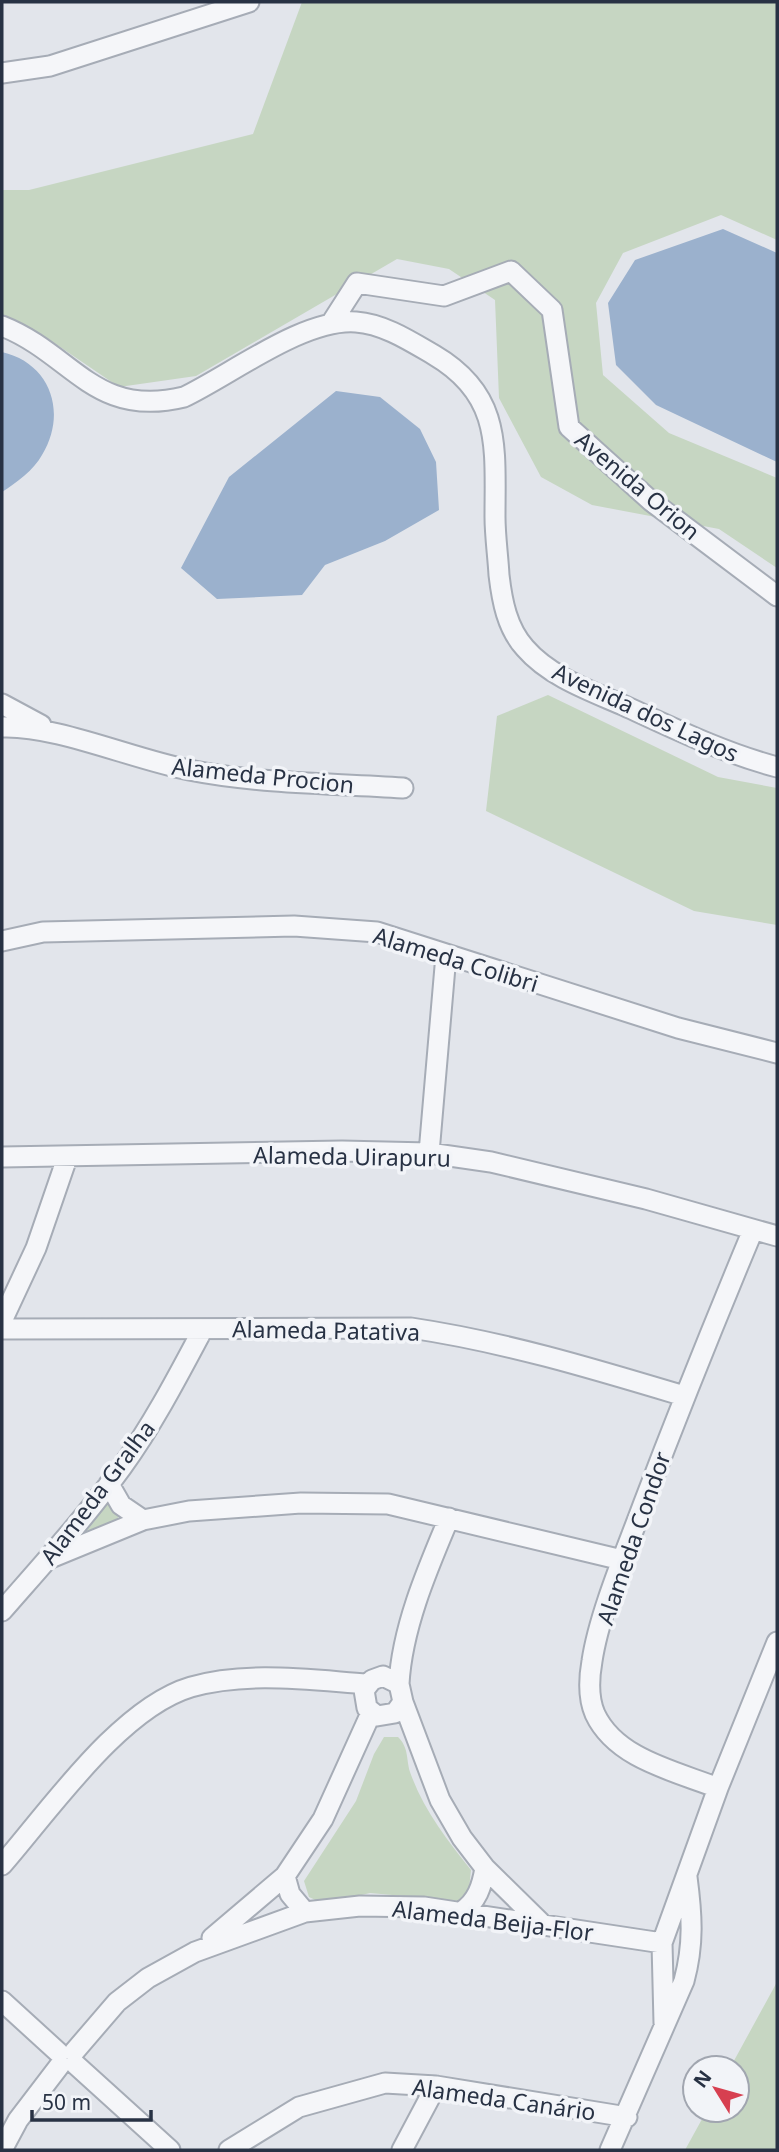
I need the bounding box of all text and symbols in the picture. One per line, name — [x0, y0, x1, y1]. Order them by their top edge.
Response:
street label: Avenida Orion — [569, 423, 707, 547]
street label: Avenida dos Lagos — [548, 655, 744, 769]
street label: Alameda Procion — [170, 750, 356, 800]
street label: Alameda Colibri — [370, 919, 542, 999]
street label: Alameda Uirapuru — [253, 1138, 451, 1174]
street label: Alameda Patativa — [232, 1312, 420, 1348]
street label: Alameda Gralha — [32, 1413, 162, 1571]
street label: Alameda Condor — [588, 1447, 678, 1629]
street label: Alameda Beija-Flor — [391, 1892, 596, 1948]
north arrow — [681, 2054, 751, 2124]
text: N — [687, 2065, 717, 2093]
street label: Alameda Canário — [410, 2070, 598, 2128]
scale bar — [32, 2078, 150, 2122]
text: 50 m — [42, 2088, 91, 2116]

